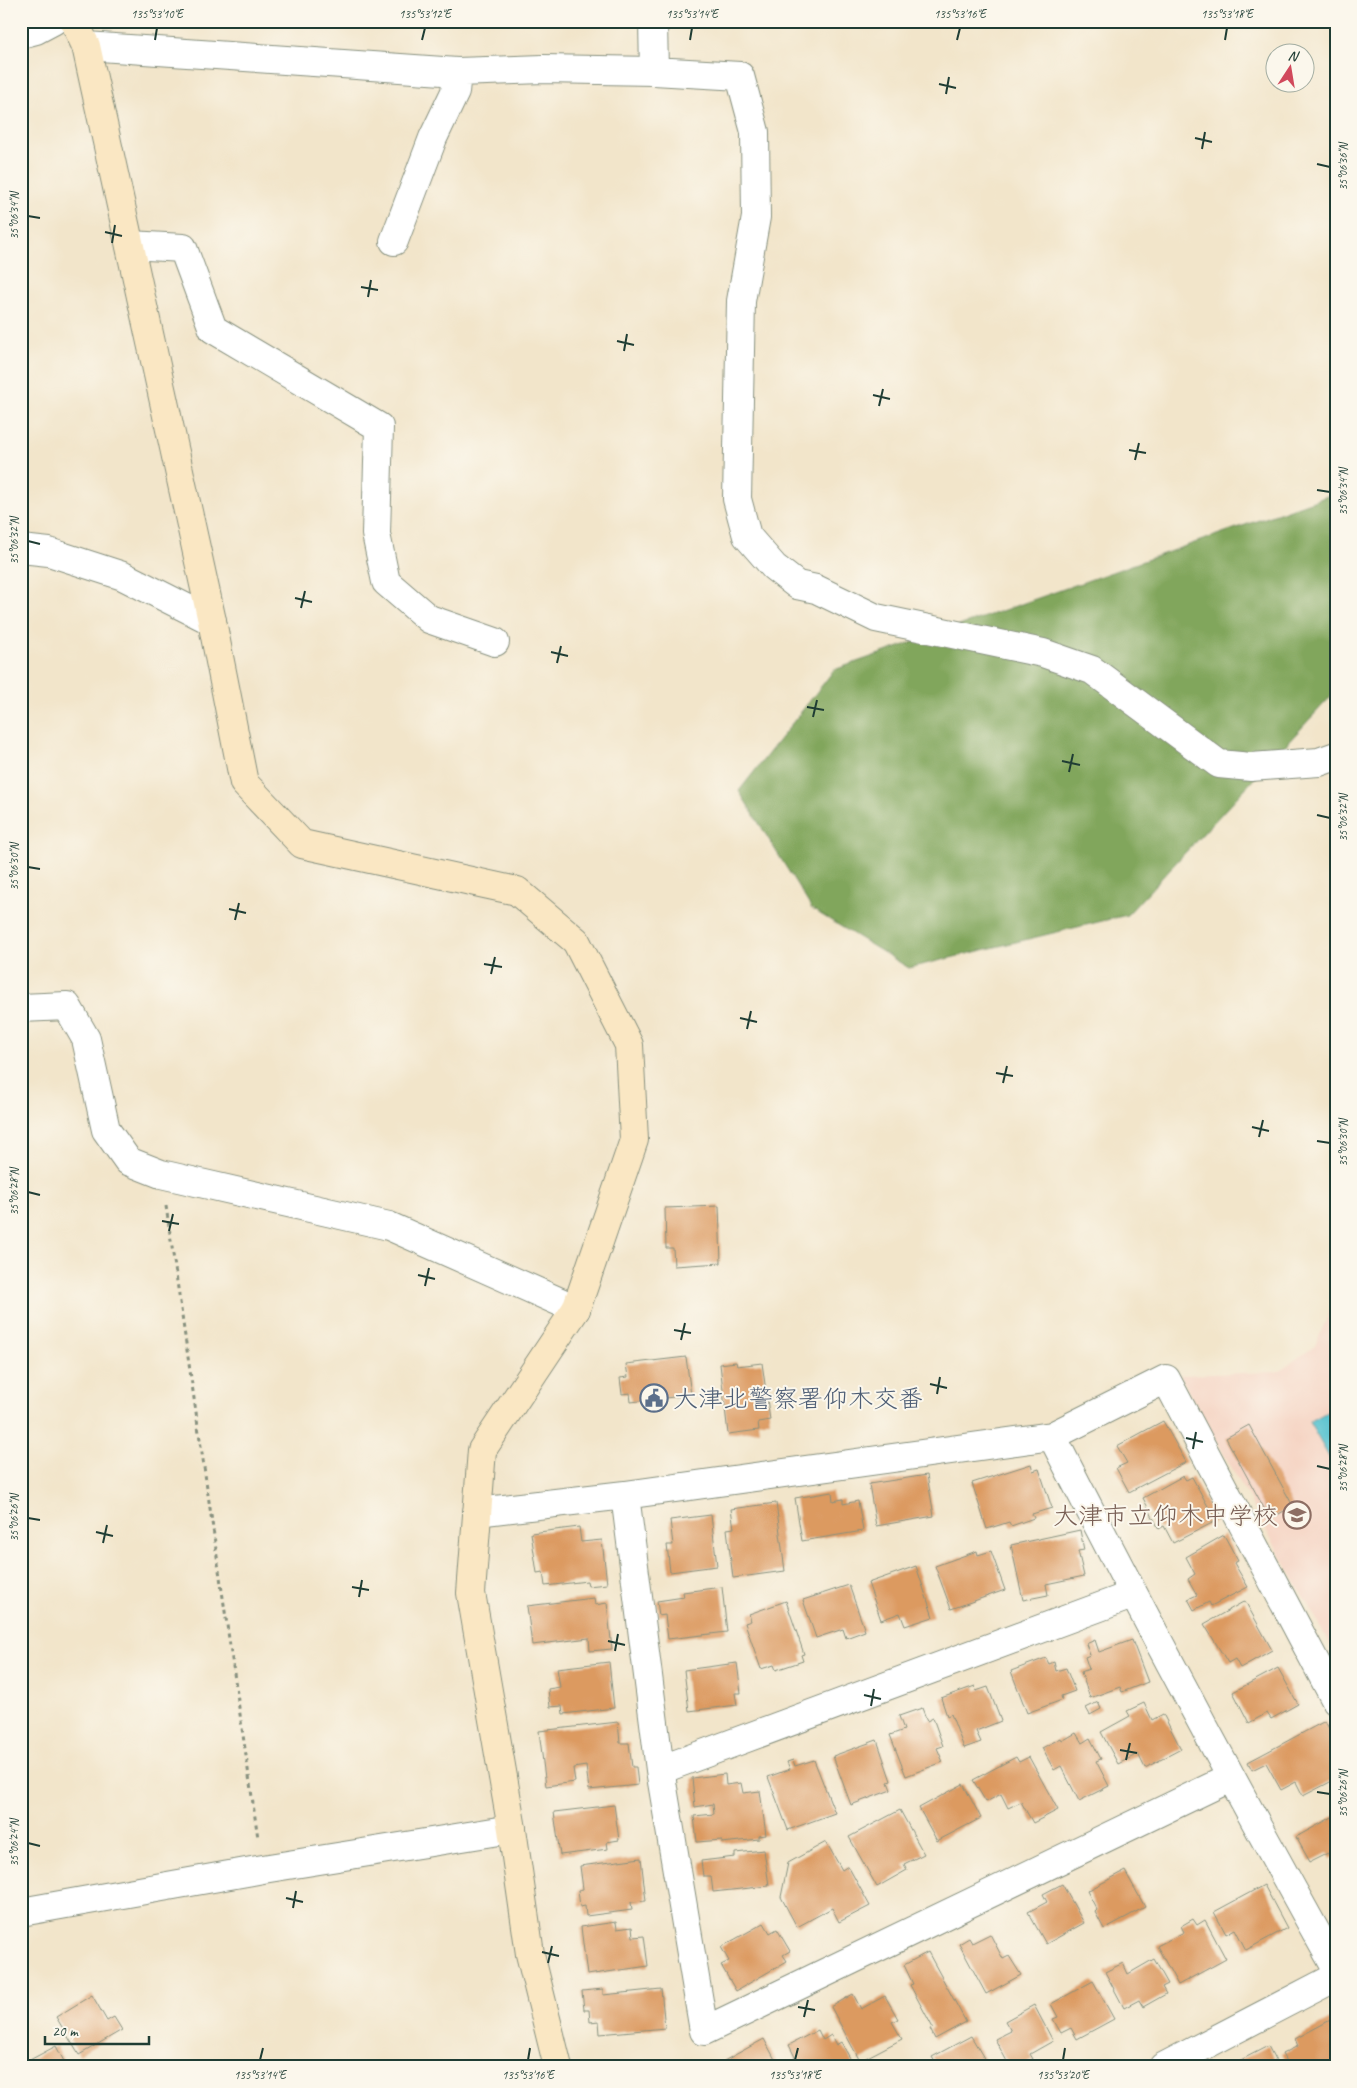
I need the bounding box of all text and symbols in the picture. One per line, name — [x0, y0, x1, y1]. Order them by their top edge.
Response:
text: 135°53'10"E — [131, 6, 185, 22]
text: 135°53'12"E — [399, 6, 453, 22]
text: 135°53'14"E — [666, 6, 720, 22]
text: 135°53'16"E — [934, 6, 988, 22]
text: 135°53'18"E — [1201, 6, 1255, 22]
north arrow — [1264, 42, 1314, 92]
text: N — [1287, 47, 1301, 65]
text: 35°06'36"N — [1335, 142, 1351, 191]
text: 35°06'34"N — [6, 191, 22, 240]
text: 35°06'34"N — [1335, 467, 1351, 516]
text: 35°06'32"N — [6, 516, 22, 565]
text: 35°06'32"N — [1335, 793, 1351, 842]
text: 35°06'30"N — [6, 842, 22, 891]
text: 35°06'30"N — [1335, 1118, 1351, 1167]
text: 35°06'28"N — [6, 1167, 22, 1216]
public building icon: 大津北警察署仰木交番 — [639, 1383, 669, 1413]
place label: 大津北警察署仰木交番 — [673, 1383, 923, 1415]
text: 35°06'28"N — [1335, 1444, 1351, 1493]
text: 35°06'26"N — [6, 1493, 22, 1542]
place label: 大津市立仰木中学校 — [1053, 1500, 1278, 1532]
school or university icon: 大津市立仰木中学校 — [1282, 1500, 1312, 1530]
text: 35°06'26"N — [1335, 1769, 1351, 1818]
text: 35°06'24"N — [6, 1818, 22, 1867]
scale bar — [45, 2013, 149, 2045]
text: 20 m — [52, 2022, 79, 2041]
text: 135°53'14"E — [234, 2067, 288, 2083]
text: 135°53'16"E — [502, 2067, 556, 2083]
text: 135°53'18"E — [769, 2067, 823, 2083]
text: 135°53'20"E — [1037, 2067, 1091, 2083]

